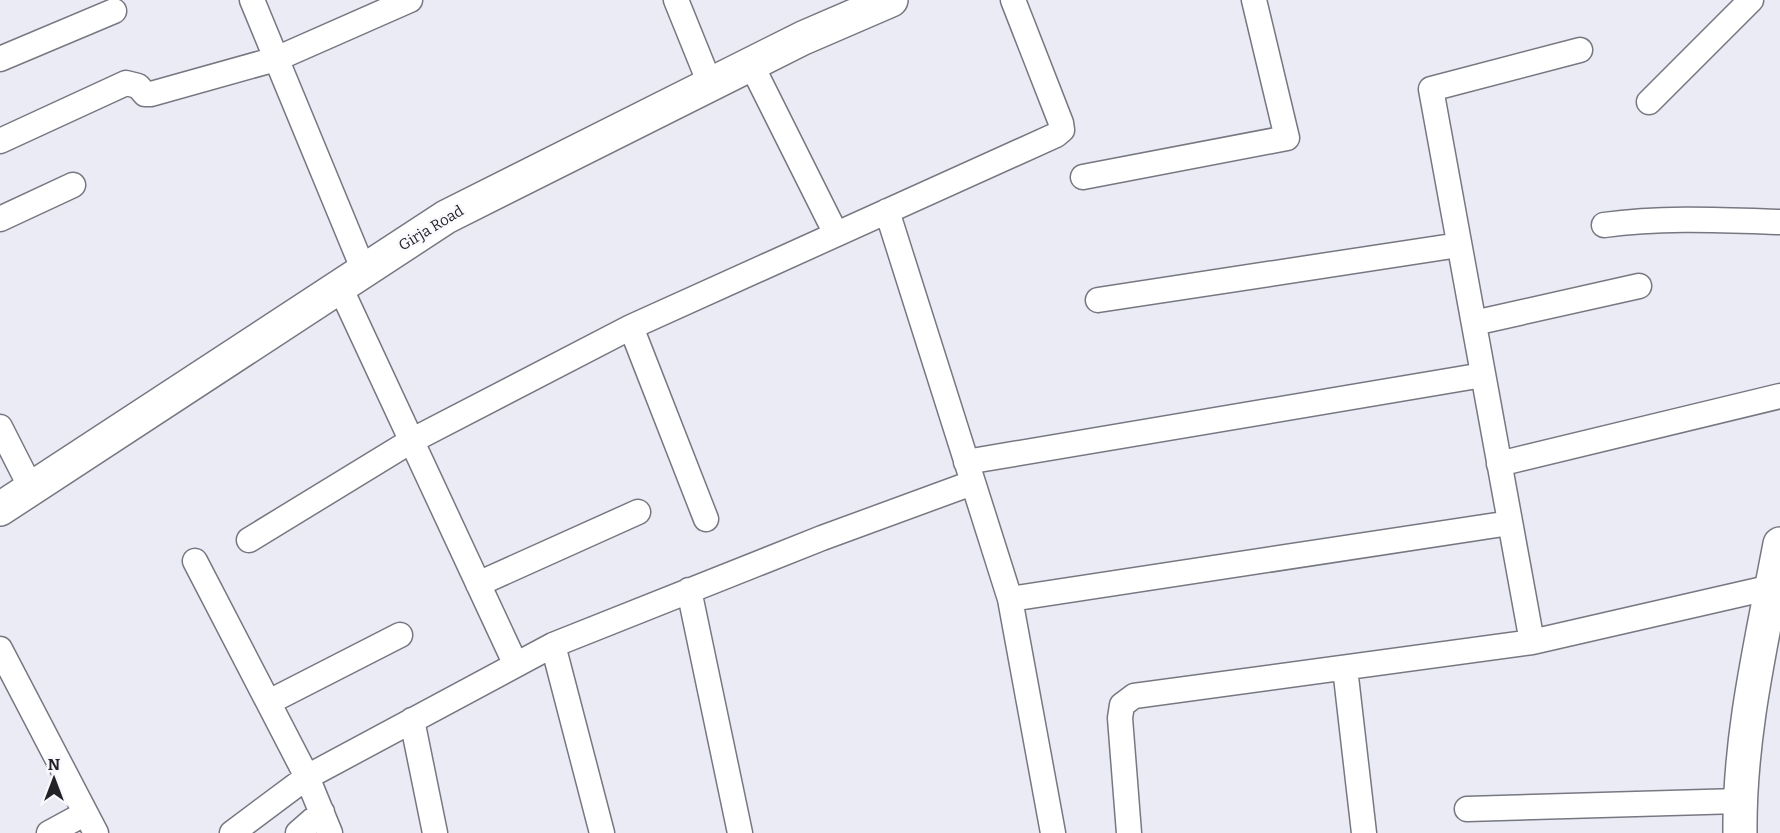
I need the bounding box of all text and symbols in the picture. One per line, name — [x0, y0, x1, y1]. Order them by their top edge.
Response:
street label: Girja Road — [395, 202, 467, 254]
north arrow — [24, 749, 84, 809]
text: N — [48, 755, 60, 774]

